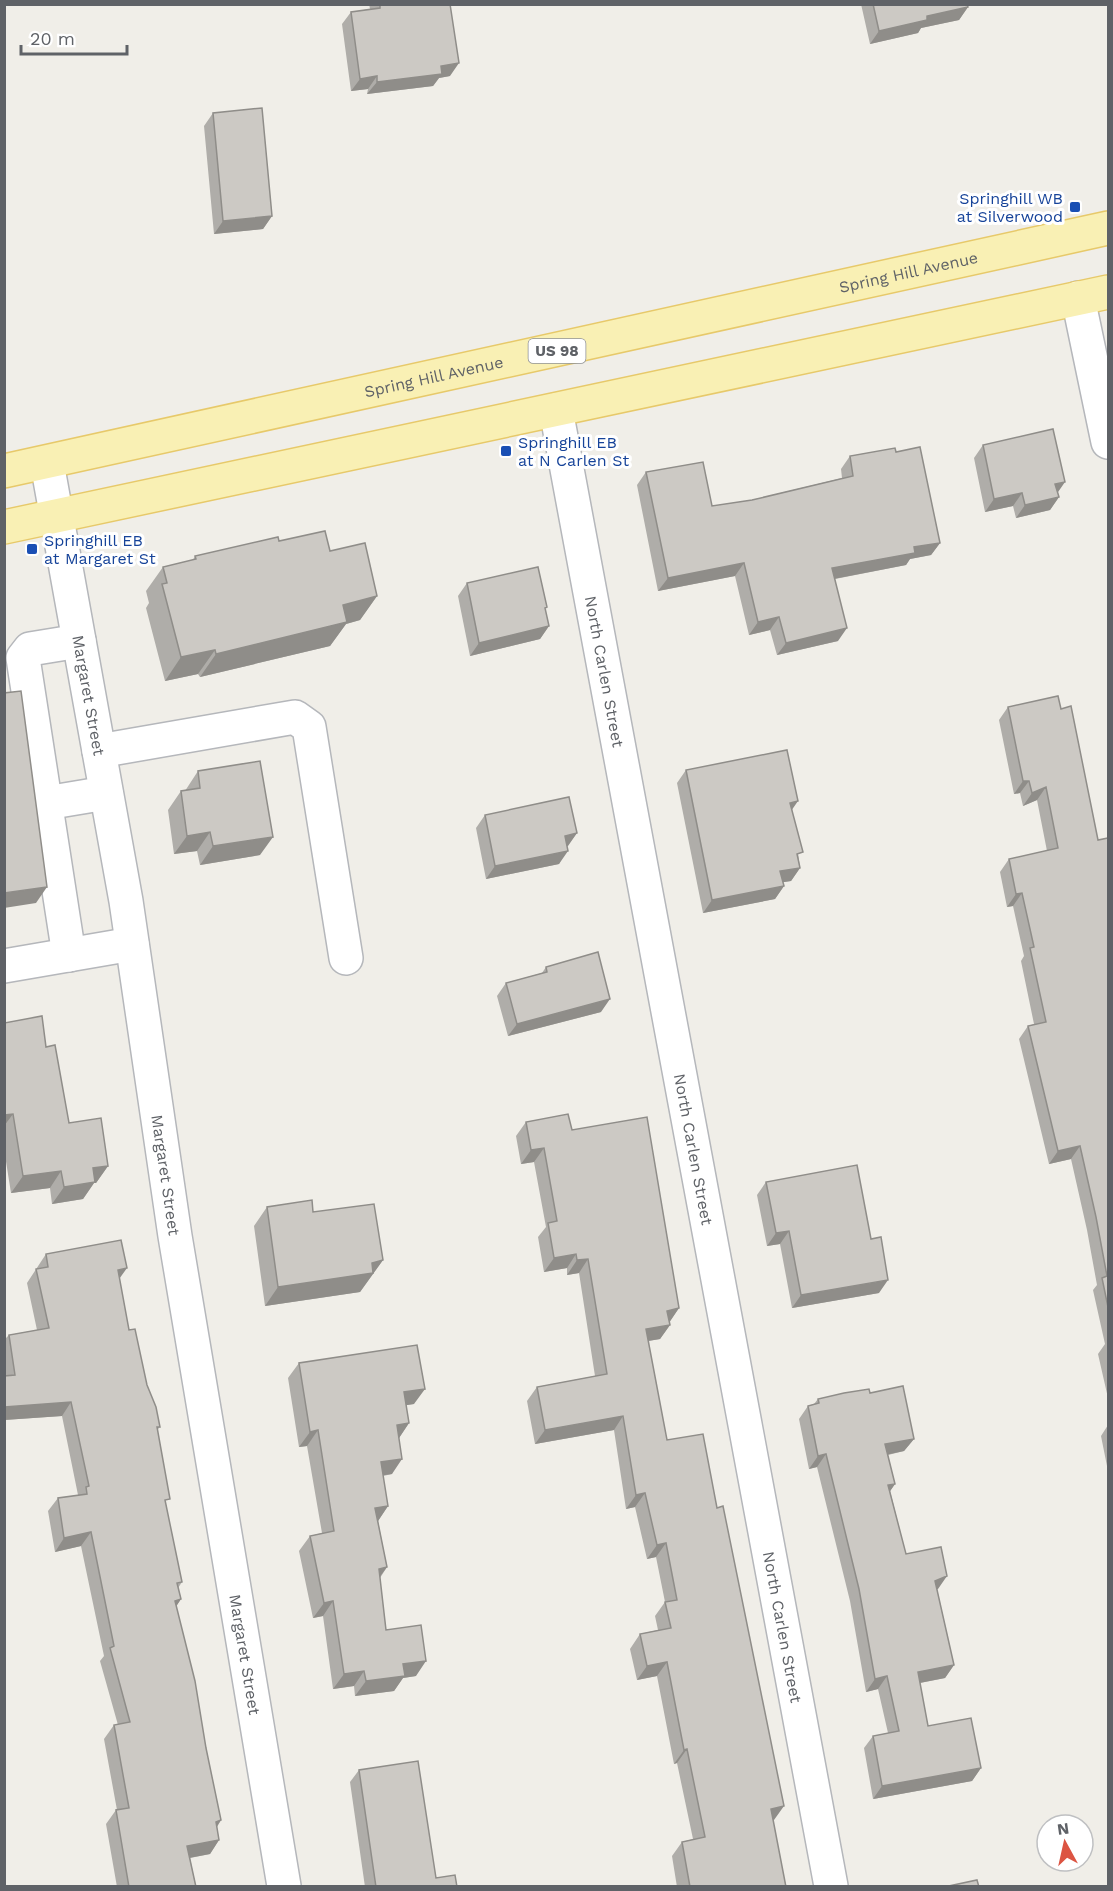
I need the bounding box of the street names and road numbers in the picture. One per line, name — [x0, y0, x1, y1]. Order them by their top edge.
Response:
street label: Spring Hill Avenue — [837, 247, 980, 296]
road number: US 98 — [528, 339, 586, 363]
street label: Spring Hill Avenue — [363, 352, 505, 401]
street label: North Carlen Street — [581, 594, 628, 749]
street label: Margaret Street — [69, 634, 109, 757]
street label: North Carlen Street — [670, 1072, 717, 1227]
street label: Margaret Street — [148, 1113, 184, 1237]
street label: North Carlen Street — [759, 1550, 806, 1705]
street label: Margaret Street — [226, 1593, 265, 1717]

